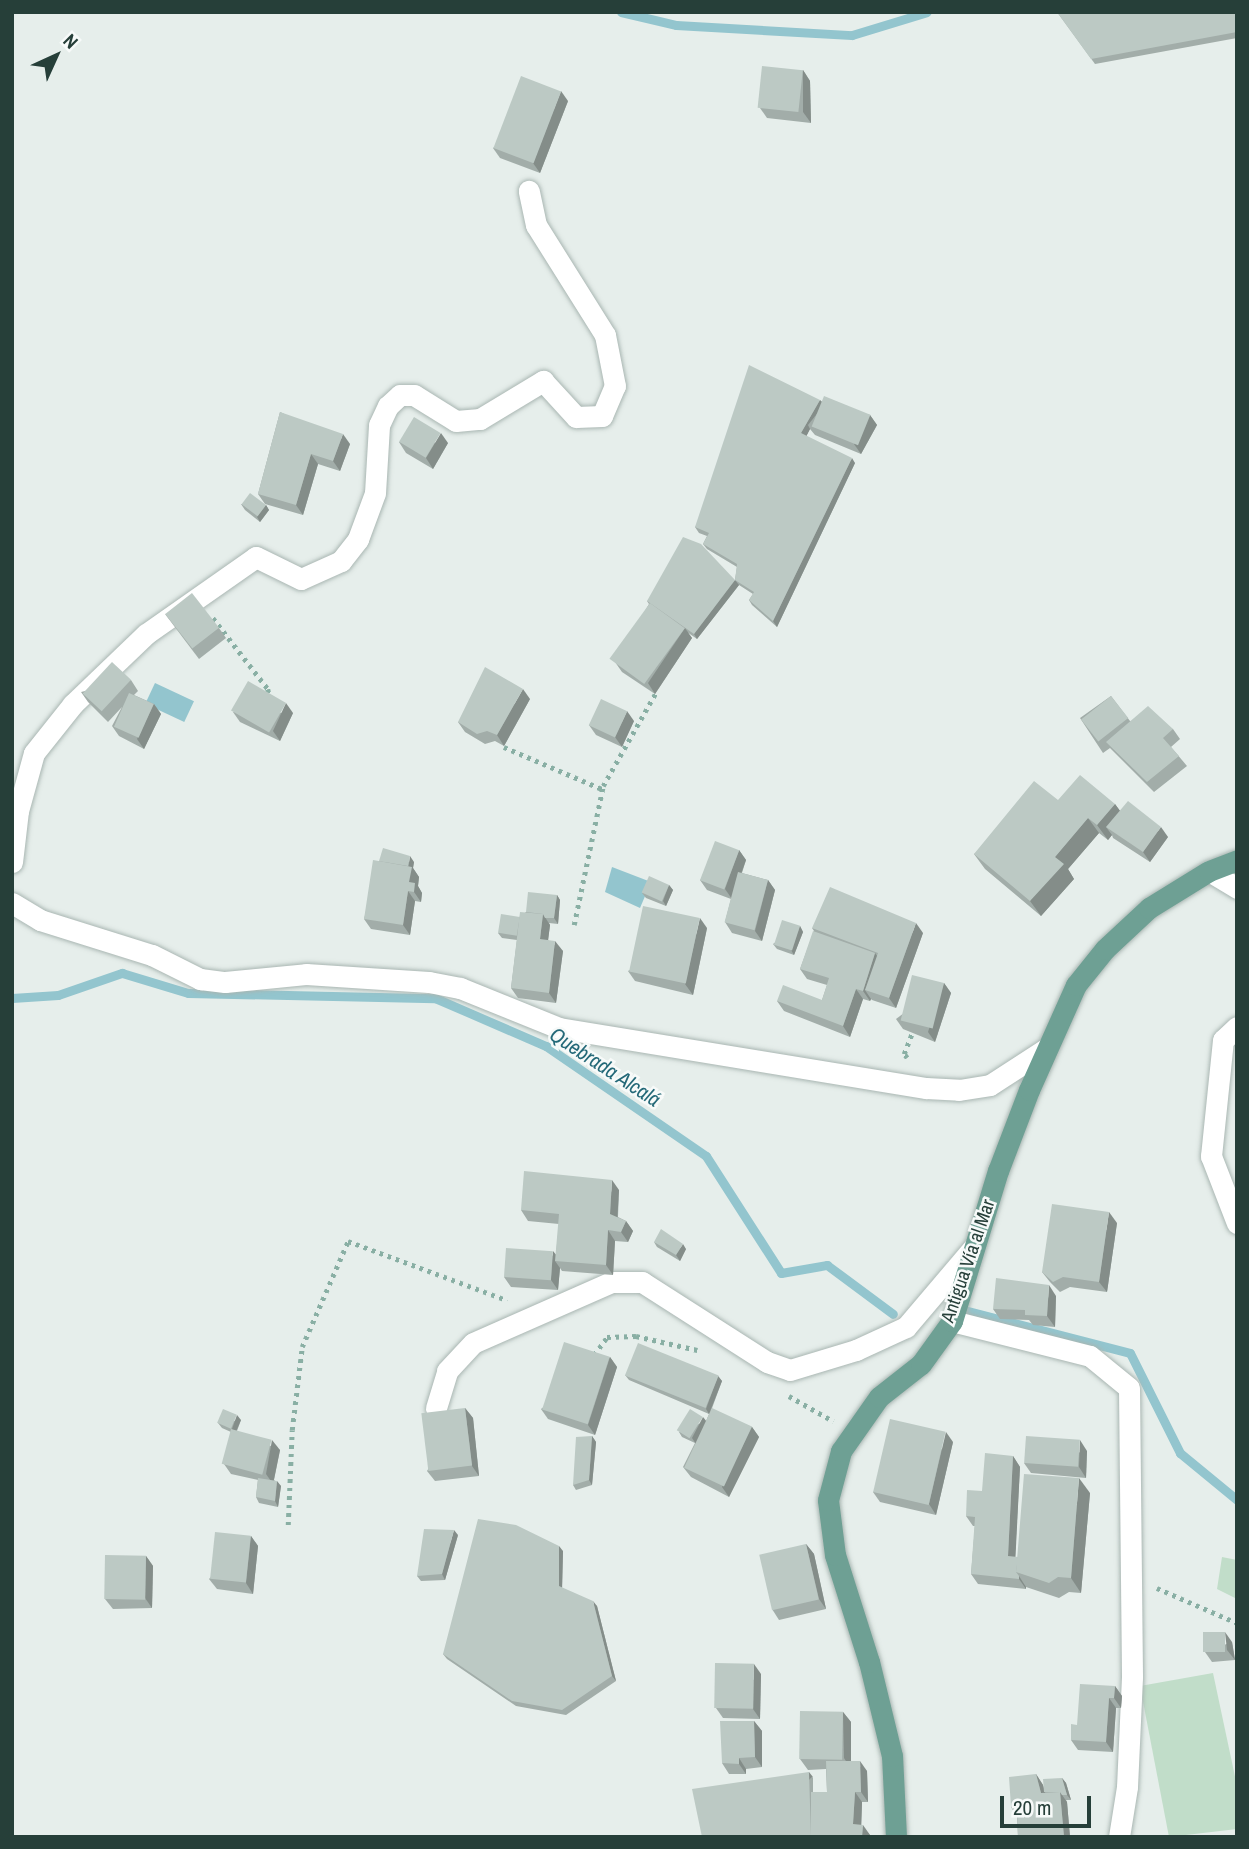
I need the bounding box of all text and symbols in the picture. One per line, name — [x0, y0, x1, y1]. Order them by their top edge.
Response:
north arrow — [21, 21, 91, 91]
text: N — [58, 28, 84, 54]
water label: Quebrada Alcalá — [544, 1022, 666, 1112]
street label: Antigua Vía al Mar — [936, 1196, 1000, 1326]
scale bar — [1004, 1783, 1095, 1827]
text: 20 m — [1013, 1793, 1051, 1822]

